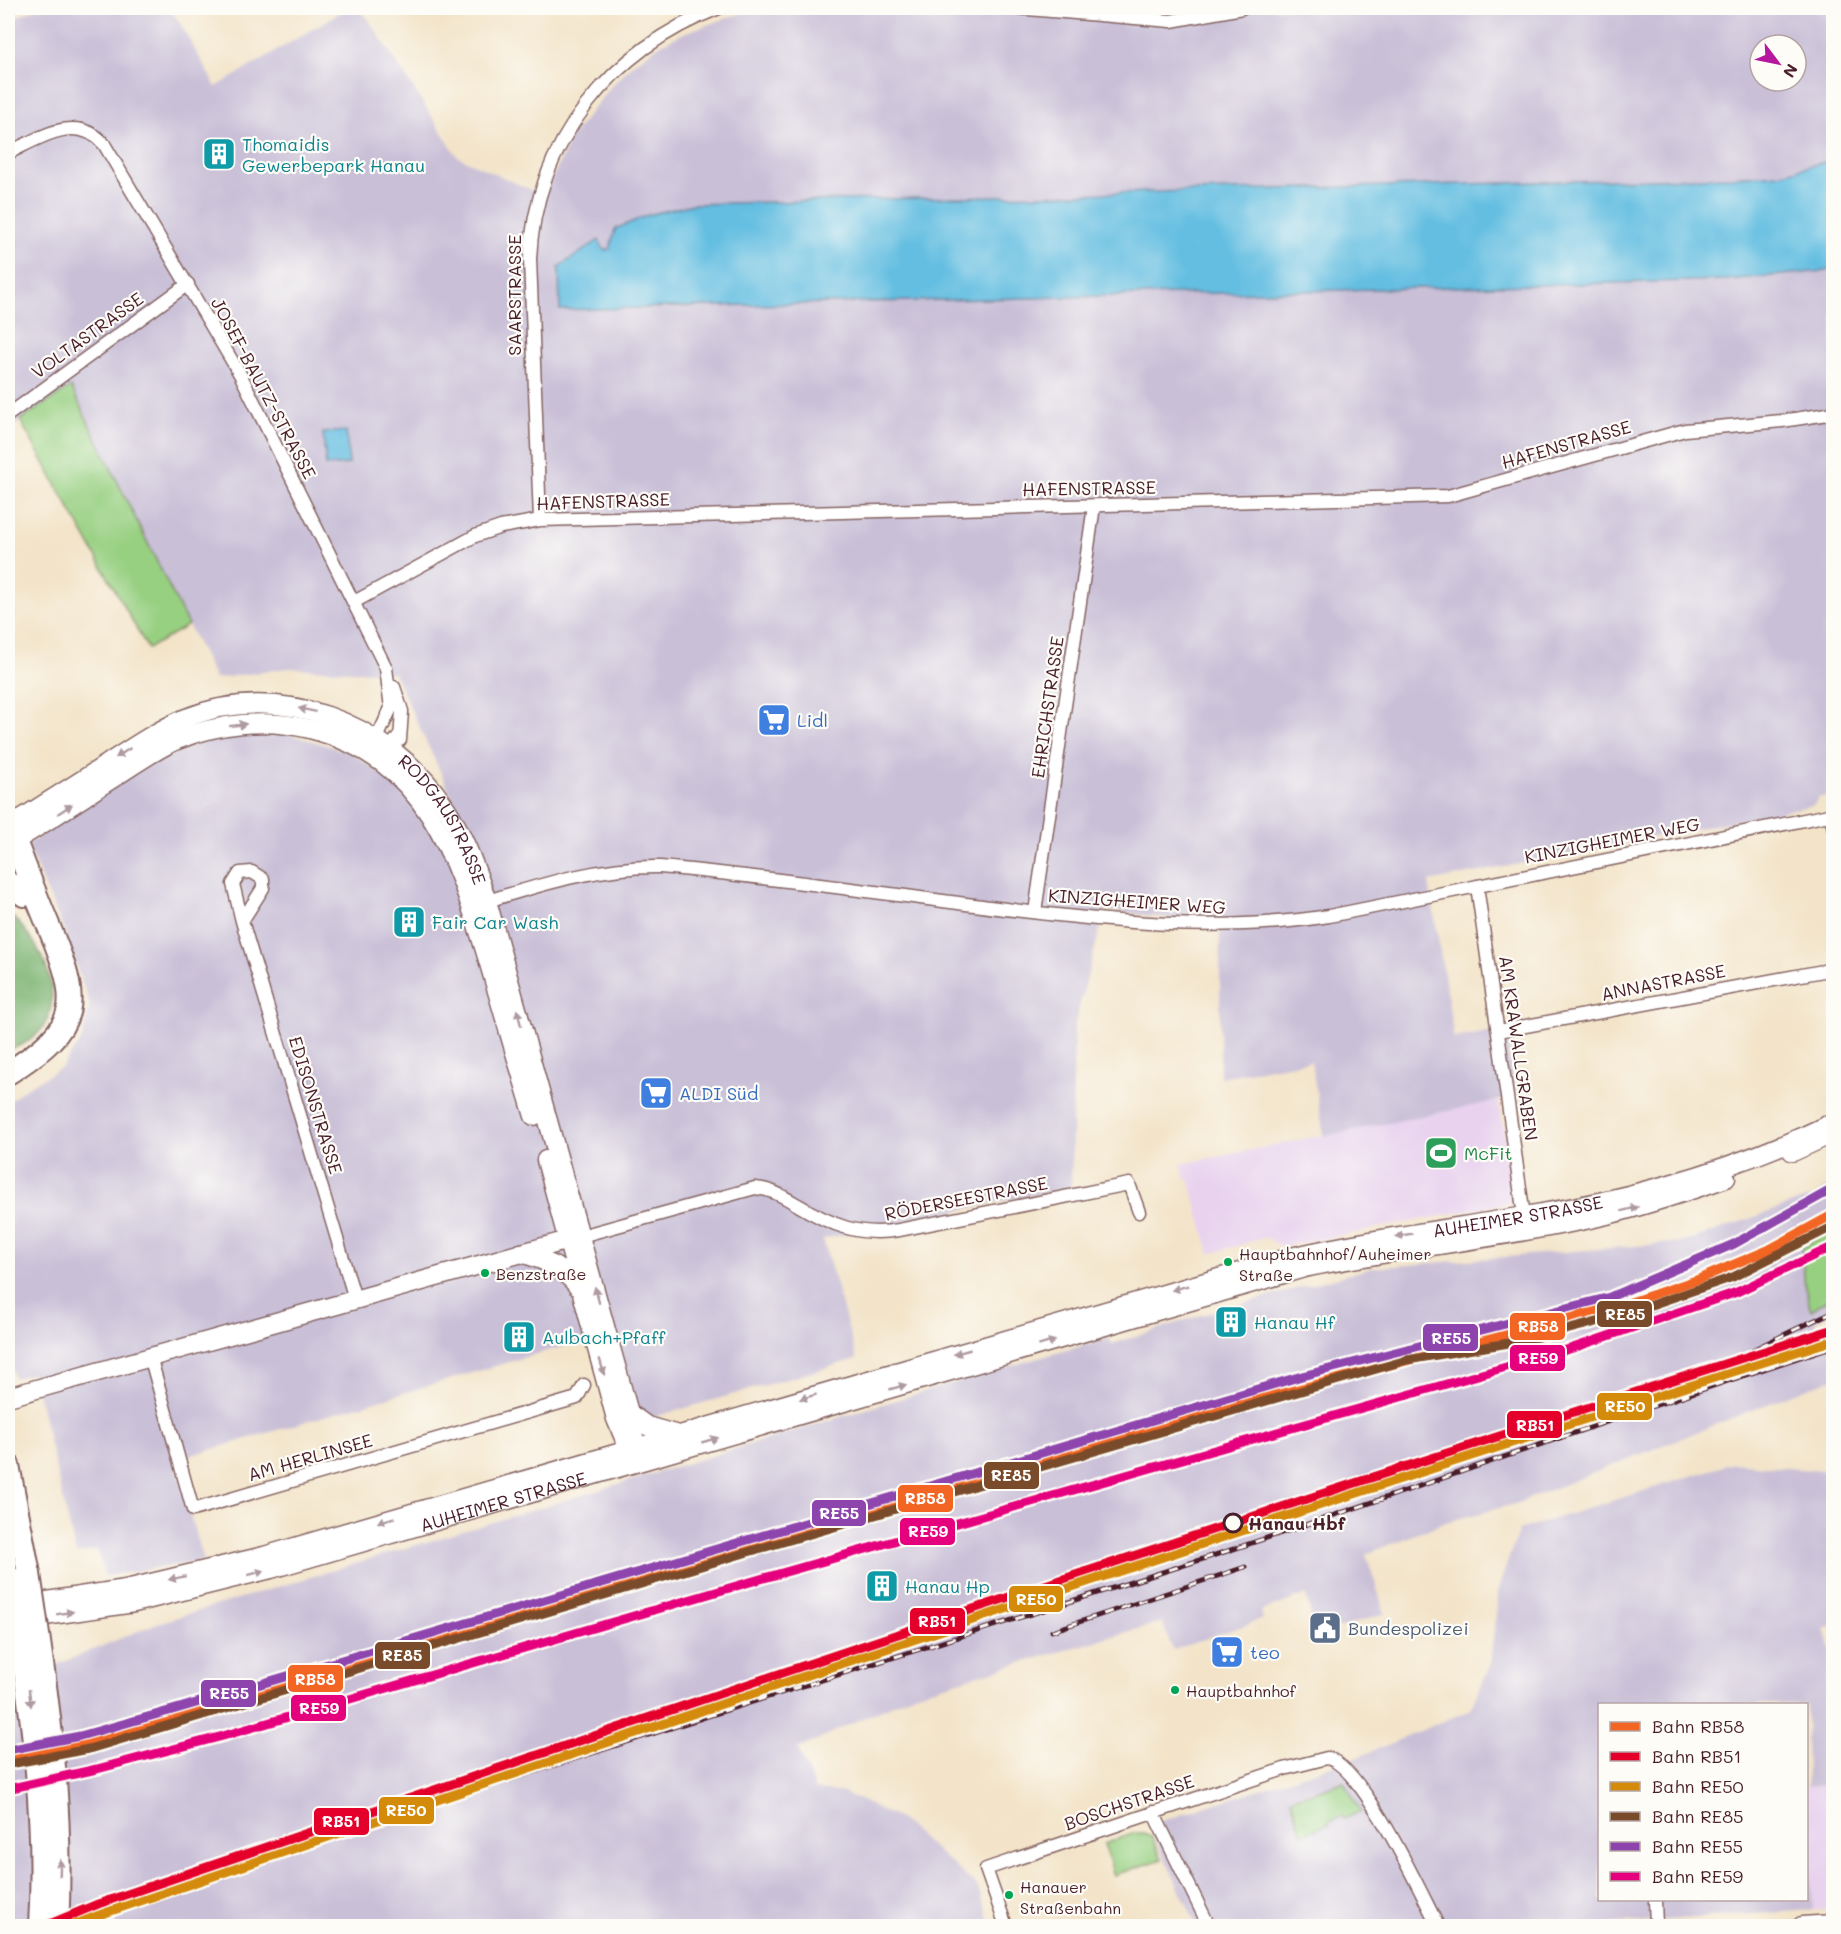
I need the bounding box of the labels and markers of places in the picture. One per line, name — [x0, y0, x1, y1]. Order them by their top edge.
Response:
place label: Thomaidis Gewerbepark Hanau — [242, 132, 425, 177]
building icon: Thomaidis Gewerbepark Hanau — [201, 136, 237, 172]
supermarket icon: Lidl — [756, 702, 792, 738]
place label: Lidl — [797, 708, 828, 732]
building icon: Fair Car Wash — [391, 904, 427, 940]
place label: Fair Car Wash — [432, 910, 558, 934]
supermarket icon: ALDI Süd — [638, 1075, 674, 1111]
place label: ALDI Süd — [679, 1081, 758, 1105]
sports icon: McFit — [1423, 1135, 1459, 1171]
place label: McFit — [1464, 1141, 1512, 1165]
place label: Hauptbahnhof/Auheimer Straße — [1239, 1243, 1432, 1285]
marker: Hauptbahnhof/Auheimer Straße — [1222, 1256, 1234, 1268]
place label: Benzstraße — [496, 1263, 586, 1284]
marker: Benzstraße — [479, 1267, 491, 1279]
building icon: Hanau Hf — [1213, 1304, 1249, 1340]
place label: Hanau Hf — [1254, 1310, 1336, 1334]
building icon: Aulbach+Pfaff — [501, 1319, 537, 1355]
place label: Aulbach+Pfaff — [542, 1325, 666, 1349]
place label: Hanau Hbf — [1248, 1511, 1346, 1535]
marker: Hanau Hbf — [1223, 1513, 1243, 1533]
building icon: Hanau Hp — [864, 1568, 900, 1604]
place label: Hanau Hp — [905, 1574, 990, 1598]
public building icon: Bundespolizei — [1307, 1610, 1343, 1646]
place label: Bundespolizei — [1348, 1616, 1469, 1640]
supermarket icon: teo — [1209, 1634, 1245, 1670]
place label: teo — [1250, 1640, 1280, 1664]
place label: Hauptbahnhof — [1186, 1680, 1297, 1701]
marker: Hauptbahnhof — [1169, 1684, 1181, 1696]
place label: Hanauer Straßenbahn — [1020, 1876, 1121, 1918]
marker: Hanauer Straßenbahn — [1003, 1889, 1015, 1901]

